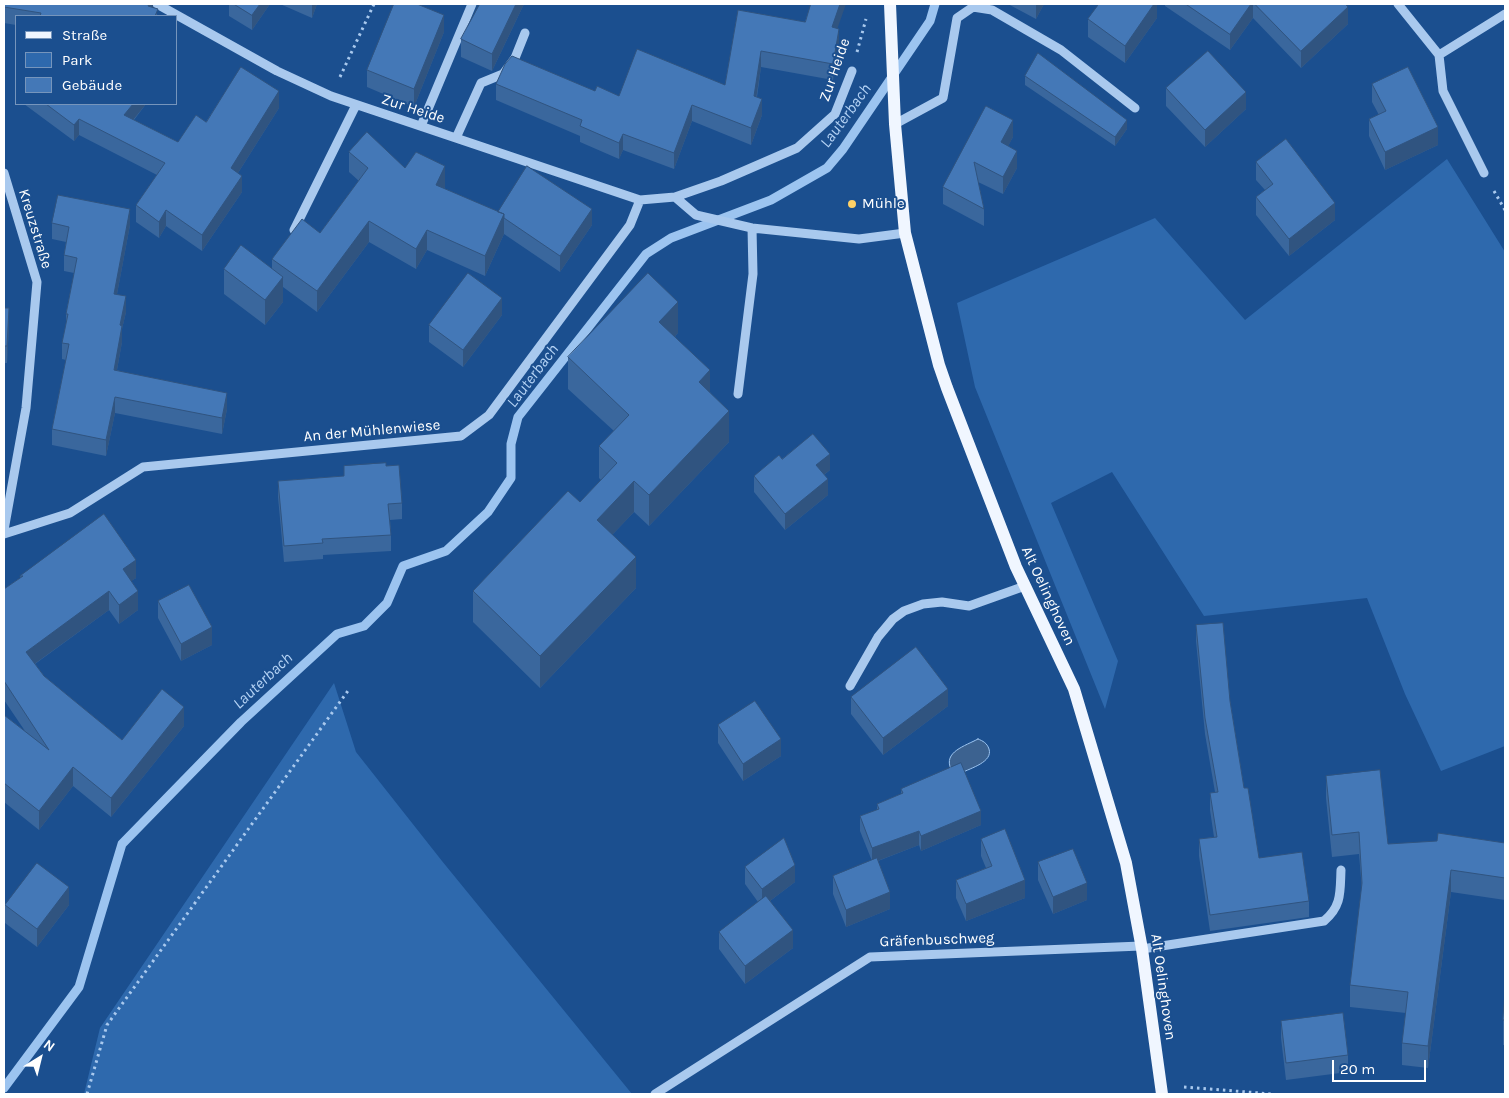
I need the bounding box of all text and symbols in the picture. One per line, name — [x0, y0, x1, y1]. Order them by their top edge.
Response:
legend — [15, 15, 178, 105]
text: Straße — [62, 26, 107, 44]
street label: Zur Heide — [816, 36, 854, 104]
text: Park — [62, 51, 92, 69]
text: Gebäude — [62, 76, 122, 94]
water label: Lauterbach — [816, 80, 876, 152]
street label: Zur Heide — [379, 90, 447, 128]
street label: Kreuzstraße — [14, 187, 56, 271]
place label: Mühle — [862, 195, 905, 213]
marker: Mühle — [846, 198, 858, 210]
water label: Lauterbach — [503, 341, 563, 411]
street label: An der Mühlenwiese — [303, 416, 441, 446]
street label: Alt Oelinghoven — [1017, 544, 1079, 648]
water label: Lauterbach — [229, 649, 297, 713]
street label: Gräfenbuschweg — [879, 929, 995, 951]
street label: Alt Oelinghoven — [1147, 933, 1179, 1041]
north arrow — [15, 1033, 65, 1083]
text: N — [40, 1036, 58, 1055]
scale bar — [1334, 1050, 1428, 1082]
text: 20 m — [1340, 1060, 1375, 1078]

